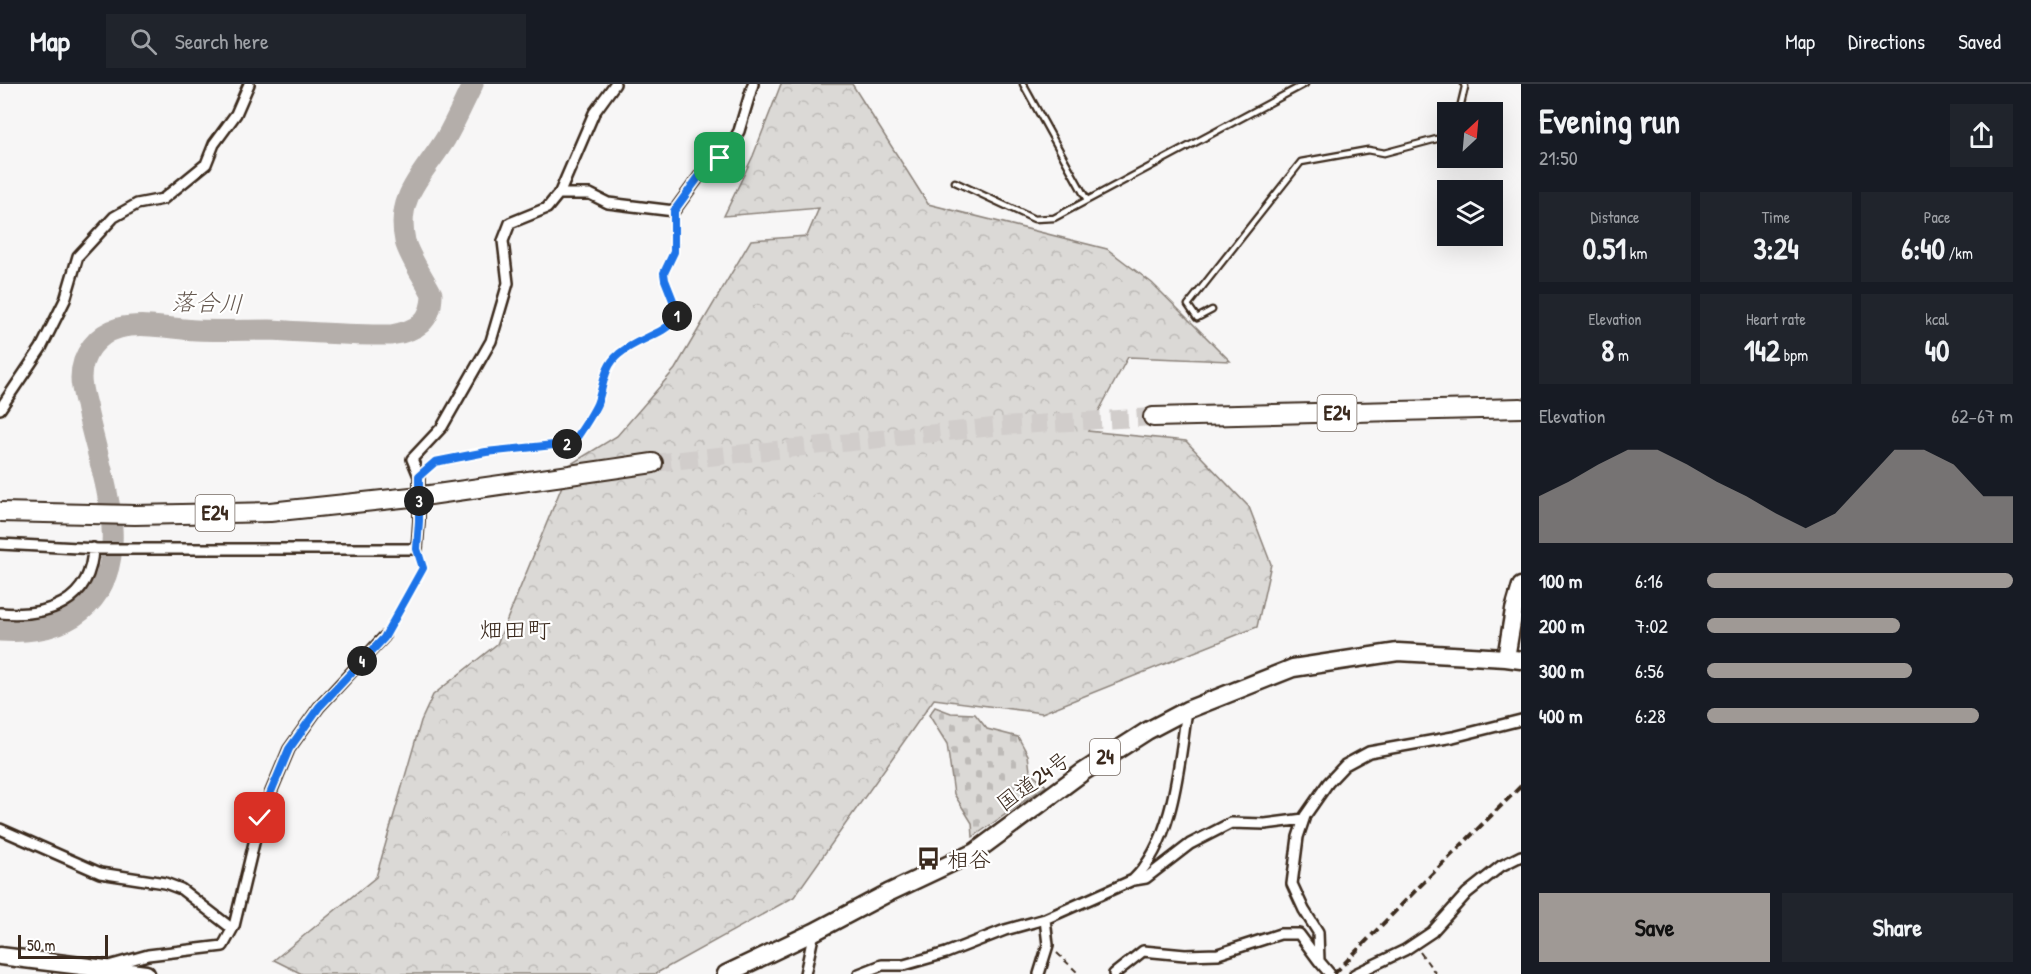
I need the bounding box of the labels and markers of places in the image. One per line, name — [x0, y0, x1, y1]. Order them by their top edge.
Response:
pin — [694, 132, 745, 183]
pin: 1 — [662, 301, 692, 331]
pin: 2 — [552, 429, 582, 459]
pin: 3 — [404, 486, 434, 516]
pin: 4 — [347, 646, 377, 676]
pin — [234, 792, 285, 843]
place label: 相谷 — [947, 844, 991, 874]
bus stop icon: 相谷 — [916, 846, 942, 872]

